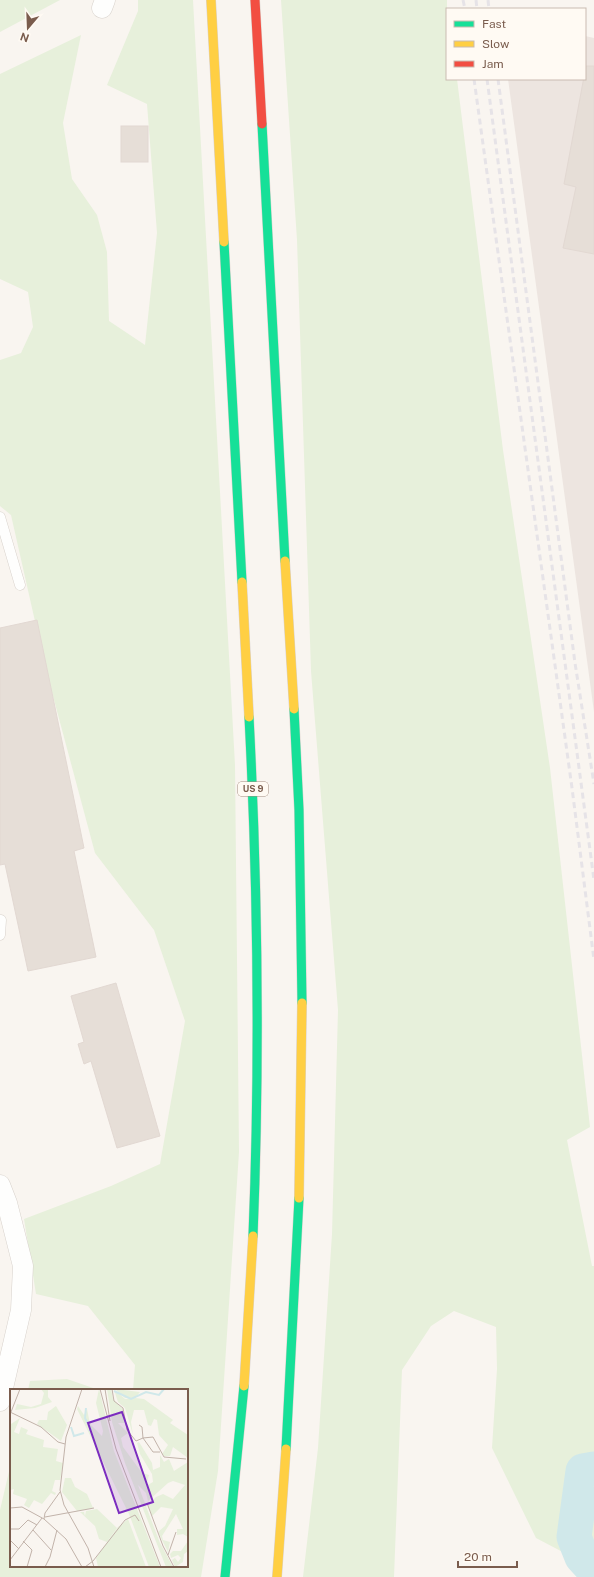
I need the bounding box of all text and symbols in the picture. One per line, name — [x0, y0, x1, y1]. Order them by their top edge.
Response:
north arrow — [8, 8, 48, 48]
legend — [446, 8, 586, 80]
text: Fast — [482, 17, 507, 31]
text: N — [19, 30, 31, 45]
text: Slow — [482, 37, 510, 51]
text: Jam — [482, 57, 504, 71]
road number: US 9 — [238, 782, 268, 796]
inset map — [10, 1389, 188, 1567]
scale bar — [458, 1543, 517, 1569]
text: 20 m — [464, 1550, 492, 1564]

